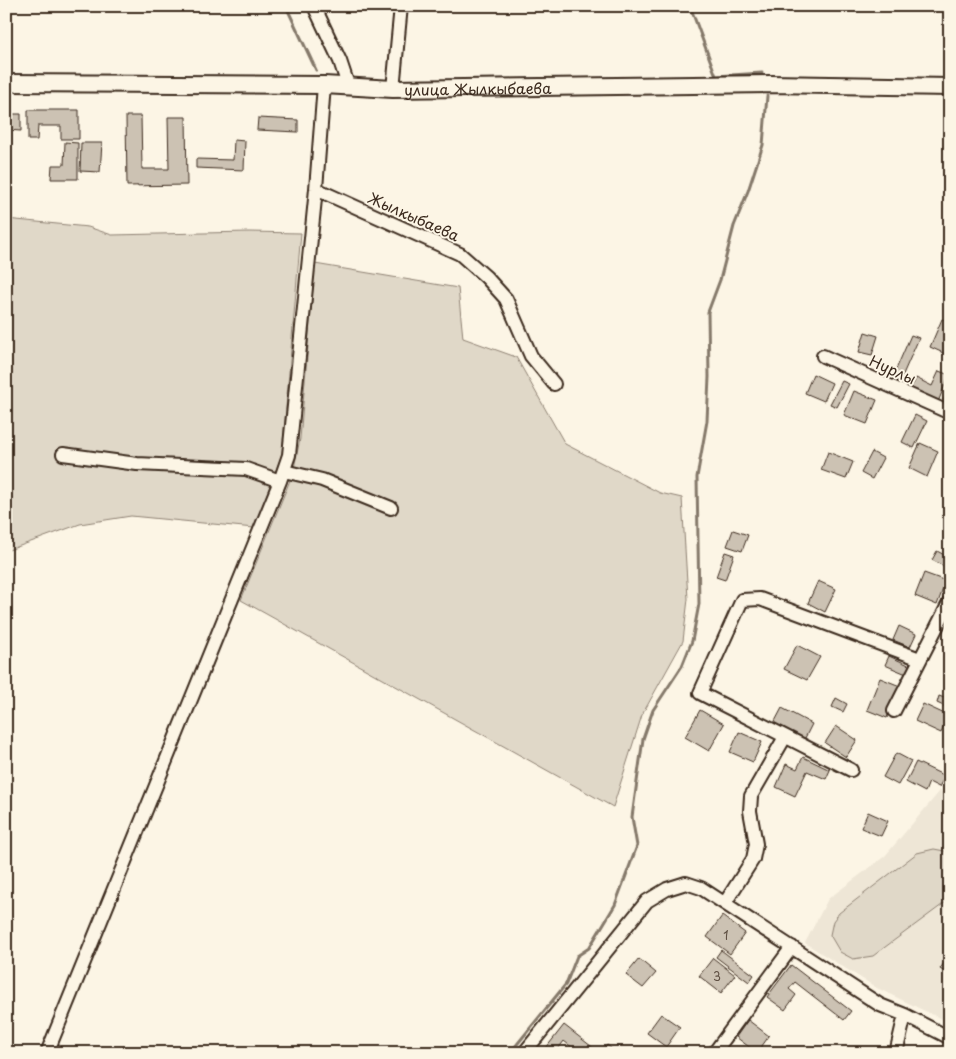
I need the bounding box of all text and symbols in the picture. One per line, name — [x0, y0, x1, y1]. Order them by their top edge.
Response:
street label: улица Жылкыбаева — [404, 75, 552, 100]
street label: Жылкыбаева — [365, 186, 464, 247]
street label: Нурлы — [866, 349, 920, 389]
house number: 1 — [723, 926, 729, 944]
house number: 3 — [713, 967, 721, 985]

